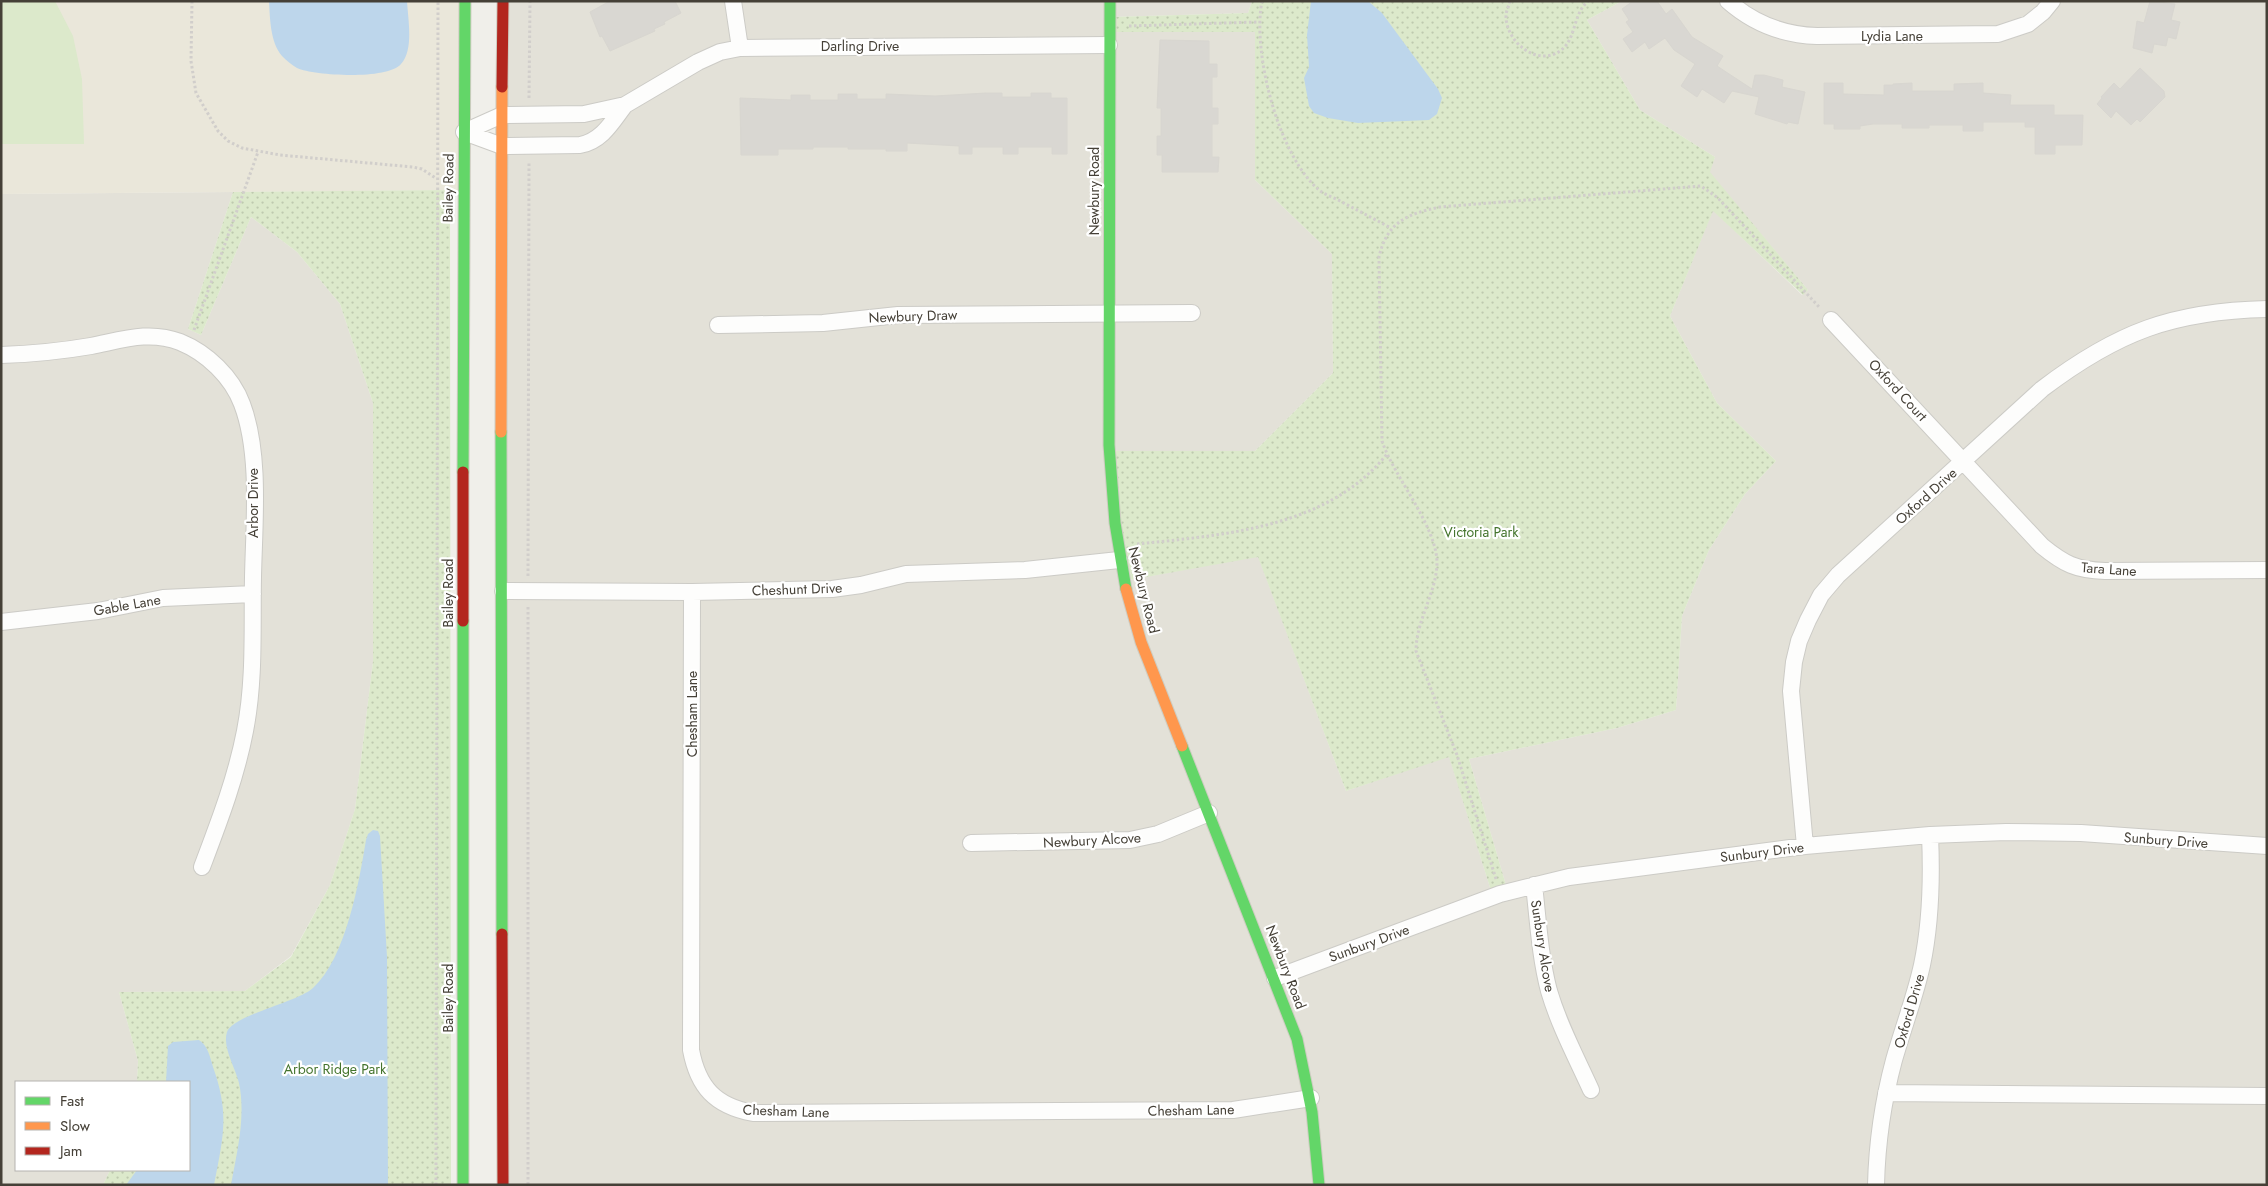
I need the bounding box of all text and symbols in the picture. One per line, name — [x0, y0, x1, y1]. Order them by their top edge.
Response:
street label: Lydia Lane — [1861, 26, 1923, 46]
street label: Darling Drive — [821, 36, 899, 56]
street label: Newbury Road — [1084, 147, 1104, 235]
street label: Bailey Road — [437, 153, 459, 223]
street label: Newbury Draw — [868, 304, 958, 328]
street label: Oxford Court — [1864, 355, 1932, 426]
street label: Oxford Drive — [1891, 463, 1961, 529]
street label: Arbor Drive — [243, 468, 263, 538]
park label: Victoria Park — [1444, 522, 1519, 542]
street label: Newbury Road — [1124, 545, 1164, 635]
street label: Tara Lane — [2081, 557, 2137, 581]
street label: Bailey Road — [438, 559, 458, 627]
street label: Cheshunt Drive — [751, 577, 843, 601]
street label: Gable Lane — [92, 589, 162, 621]
street label: Chesham Lane — [682, 671, 702, 757]
street label: Newbury Alcove — [1043, 827, 1141, 853]
street label: Sunbury Drive — [2123, 827, 2209, 853]
street label: Sunbury Drive — [1719, 837, 1805, 867]
street label: Sunbury Alcove — [1526, 898, 1560, 994]
street label: Sunbury Drive — [1326, 919, 1412, 967]
street label: Newbury Road — [1261, 922, 1311, 1012]
street label: Bailey Road — [438, 964, 458, 1032]
street label: Oxford Drive — [1889, 971, 1929, 1051]
park label: Arbor Ridge Park — [284, 1059, 387, 1079]
legend — [15, 1081, 190, 1171]
text: Fast — [60, 1090, 84, 1112]
street label: Chesham Lane — [742, 1099, 830, 1123]
street label: Chesham Lane — [1148, 1099, 1234, 1121]
text: Slow — [60, 1115, 91, 1137]
text: Jam — [58, 1140, 83, 1162]

